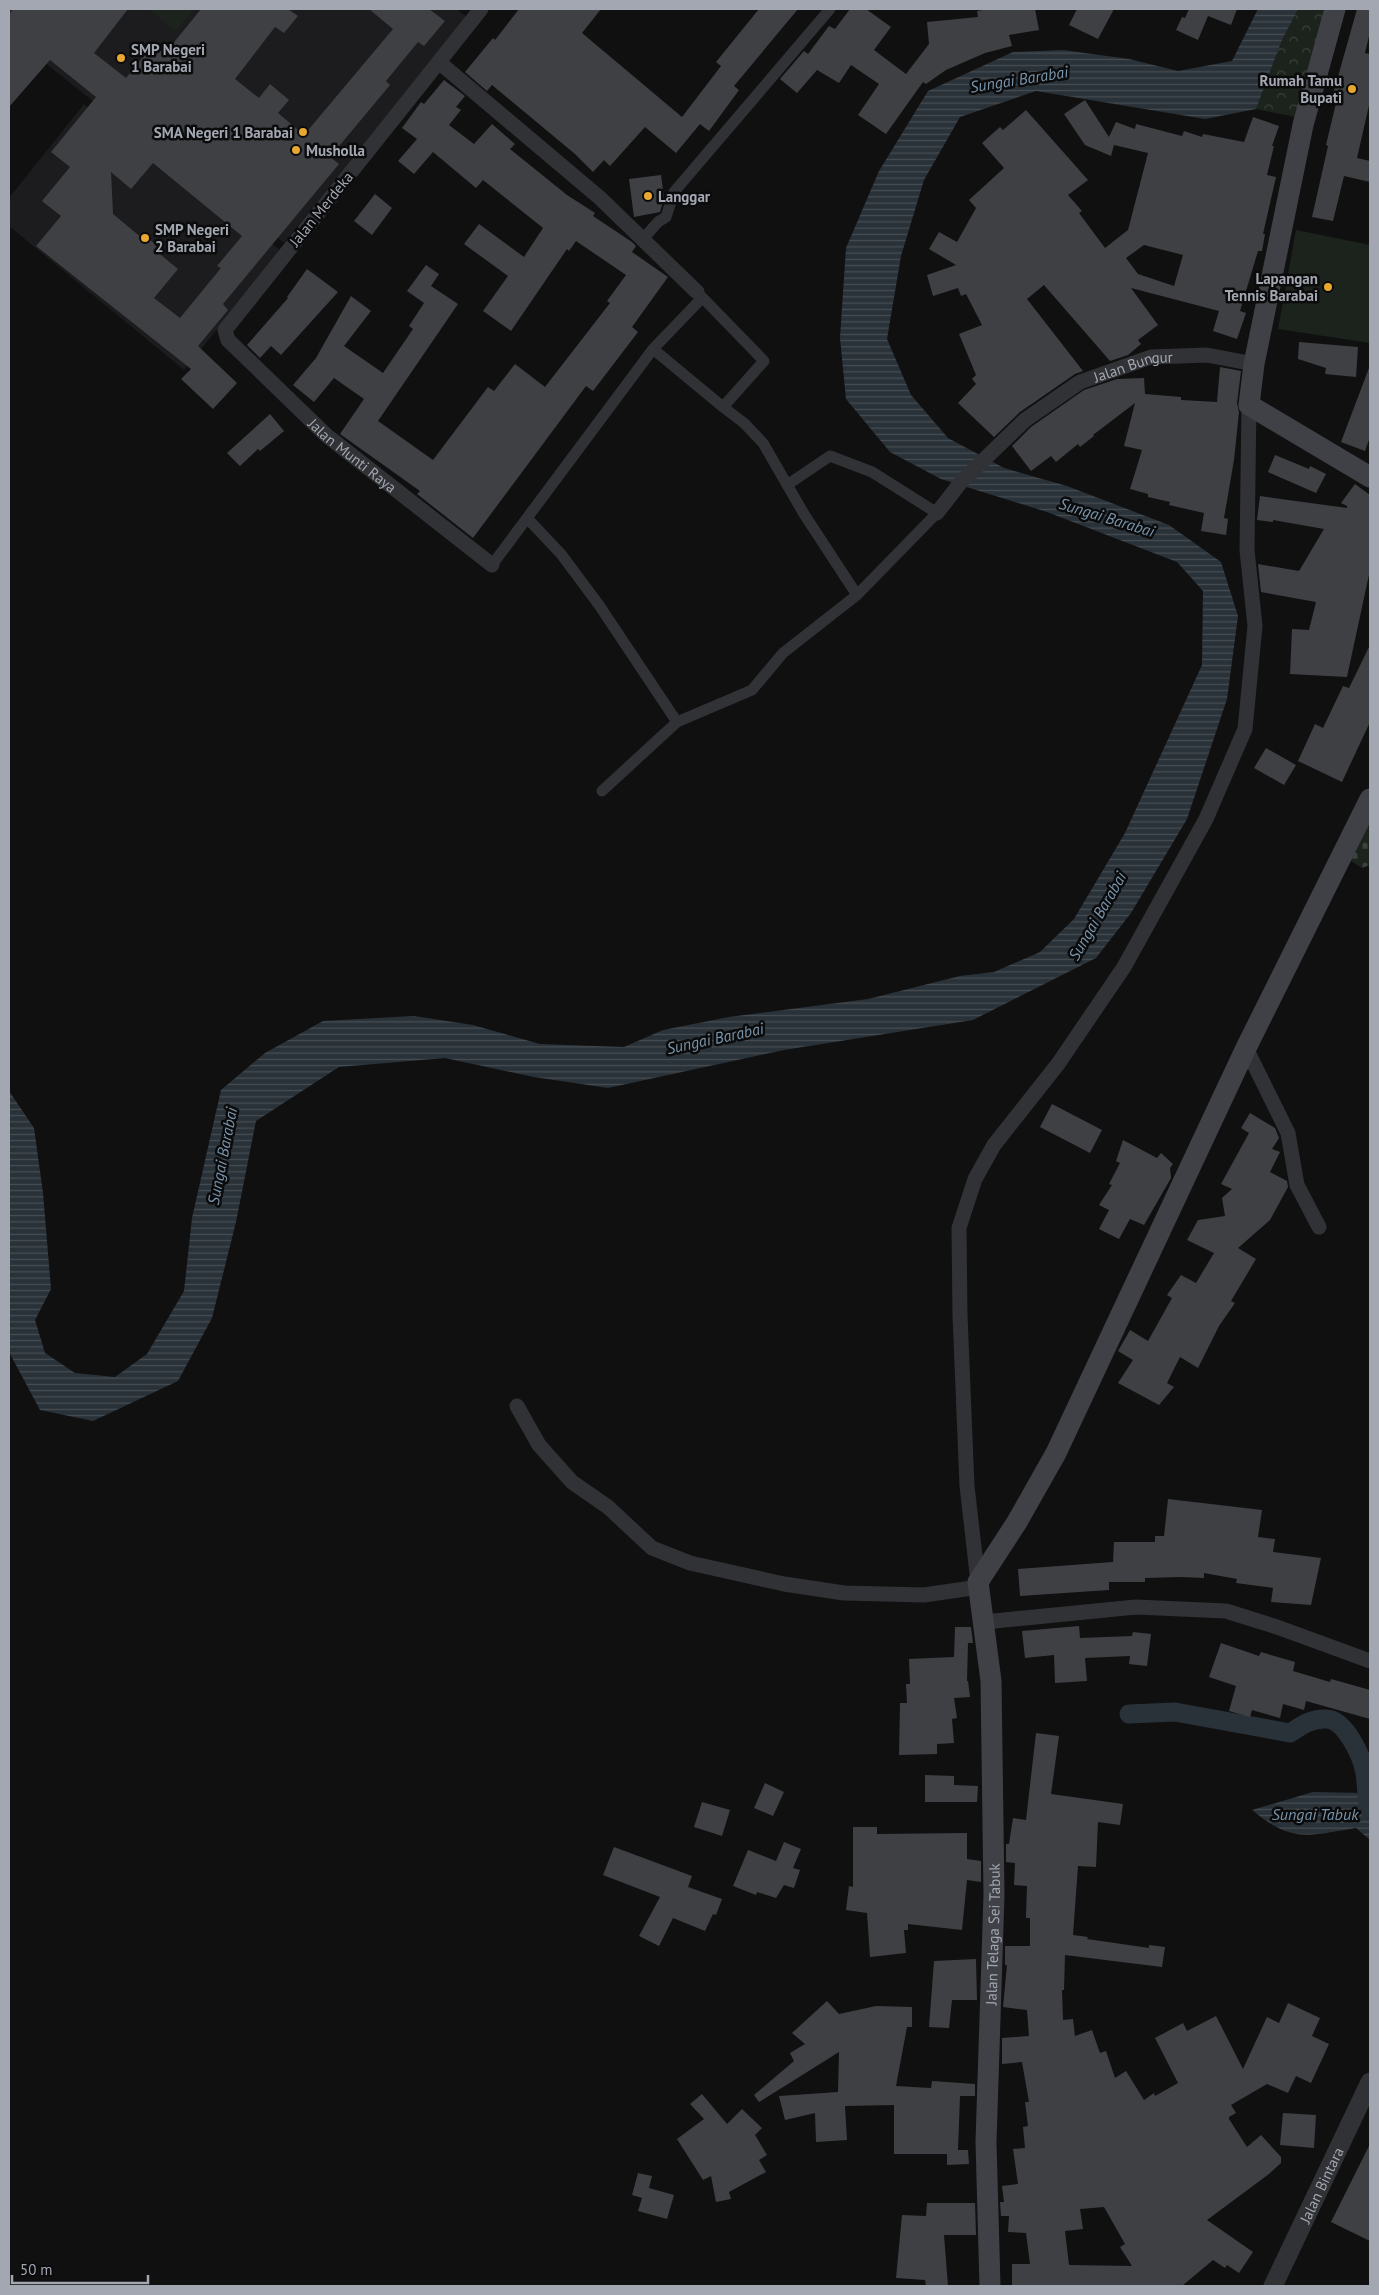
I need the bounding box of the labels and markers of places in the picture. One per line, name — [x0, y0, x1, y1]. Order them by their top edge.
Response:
place label: SMP Negeri 1 Barabai — [131, 40, 205, 76]
marker: SMP Negeri 1 Barabai — [115, 52, 127, 64]
place label: Rumah Tamu Bupati — [1259, 71, 1342, 107]
marker: Rumah Tamu Bupati — [1346, 83, 1358, 95]
place label: SMA Negeri 1 Barabai — [154, 123, 293, 142]
marker: SMA Negeri 1 Barabai — [297, 126, 309, 138]
place label: Musholla — [306, 141, 365, 160]
marker: Musholla — [290, 144, 302, 156]
place label: Langgar — [658, 187, 711, 206]
marker: Langgar — [642, 190, 654, 202]
place label: SMP Negeri 2 Barabai — [155, 220, 229, 256]
marker: SMP Negeri 2 Barabai — [139, 232, 151, 244]
place label: Lapangan Tennis Barabai — [1225, 269, 1318, 305]
marker: Lapangan Tennis Barabai — [1322, 281, 1334, 293]

